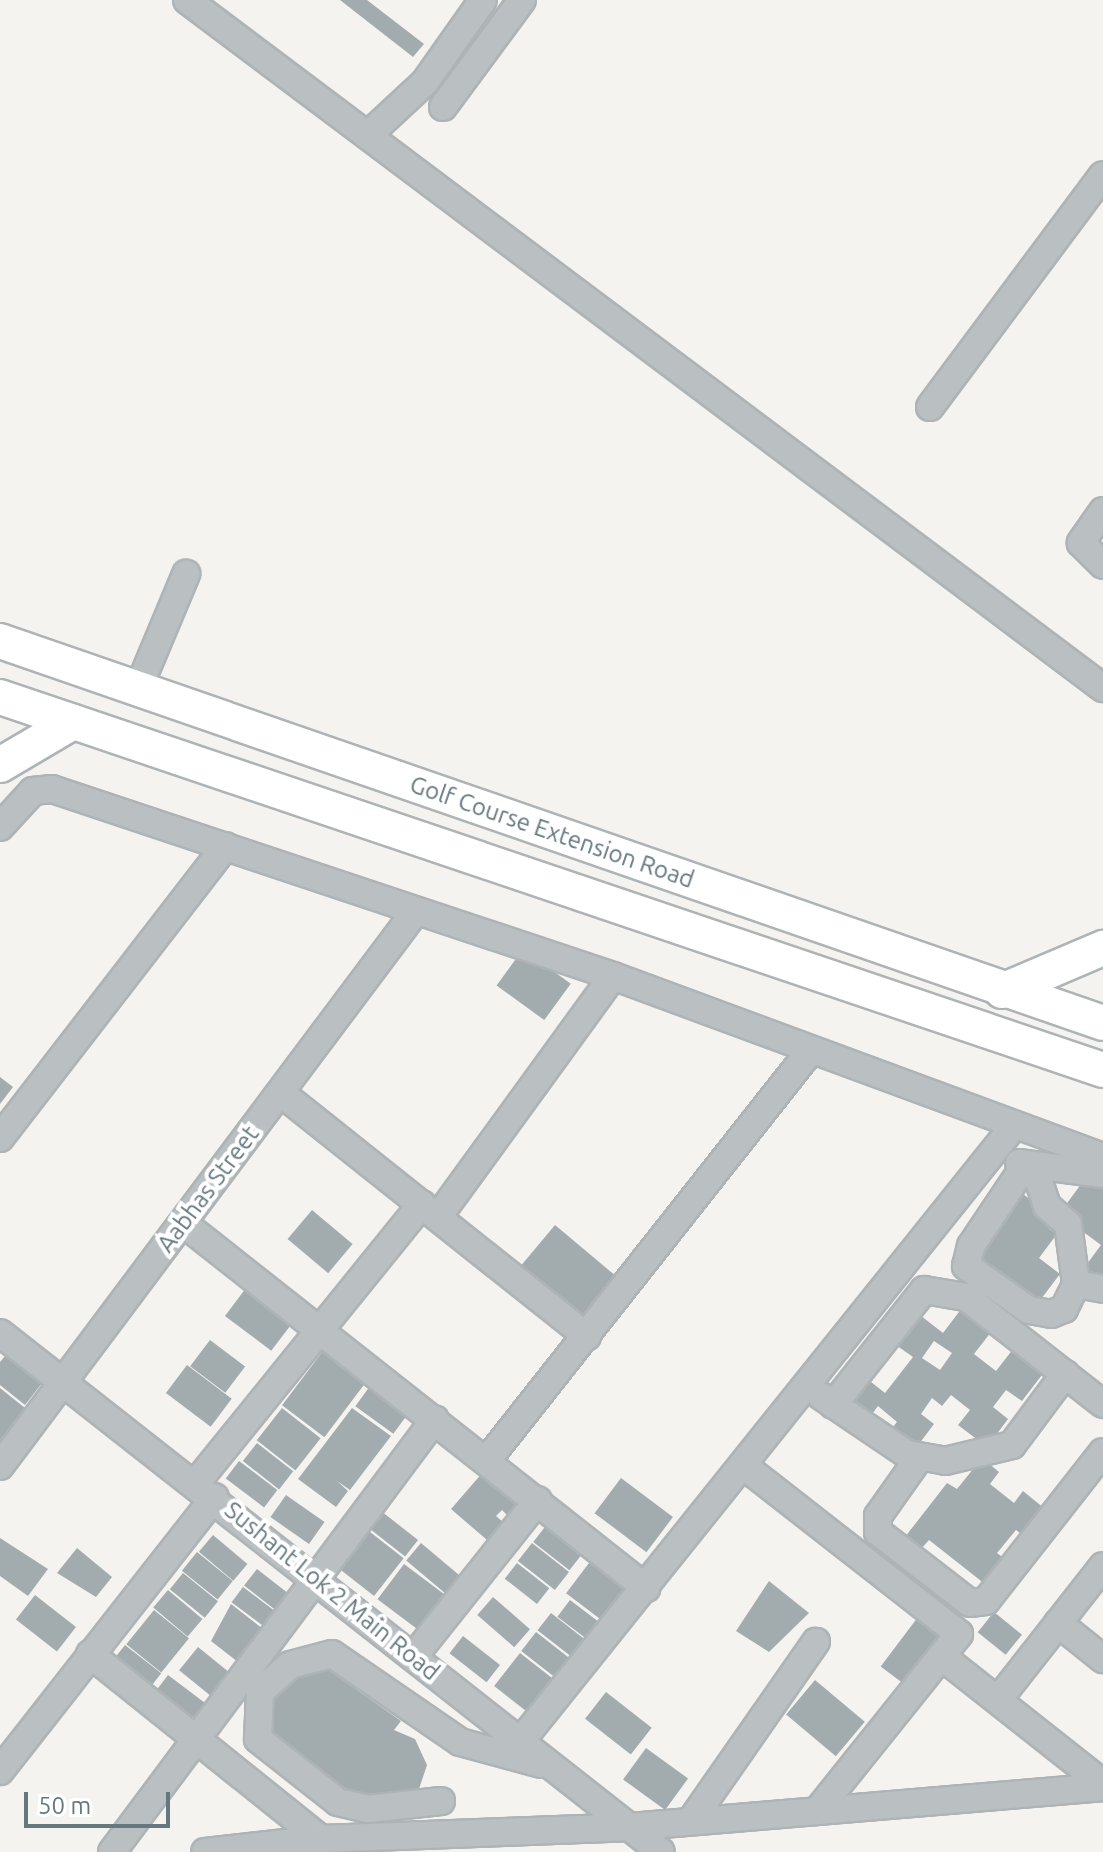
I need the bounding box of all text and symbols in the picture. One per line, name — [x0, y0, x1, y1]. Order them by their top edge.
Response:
street label: Golf Course Extension Road — [406, 770, 698, 894]
street label: Aabhas Street — [151, 1120, 265, 1258]
street label: Sushant Lok 2 Main Road — [219, 1496, 445, 1686]
scale bar — [28, 1776, 174, 1826]
text: 50 m — [38, 1792, 91, 1819]

